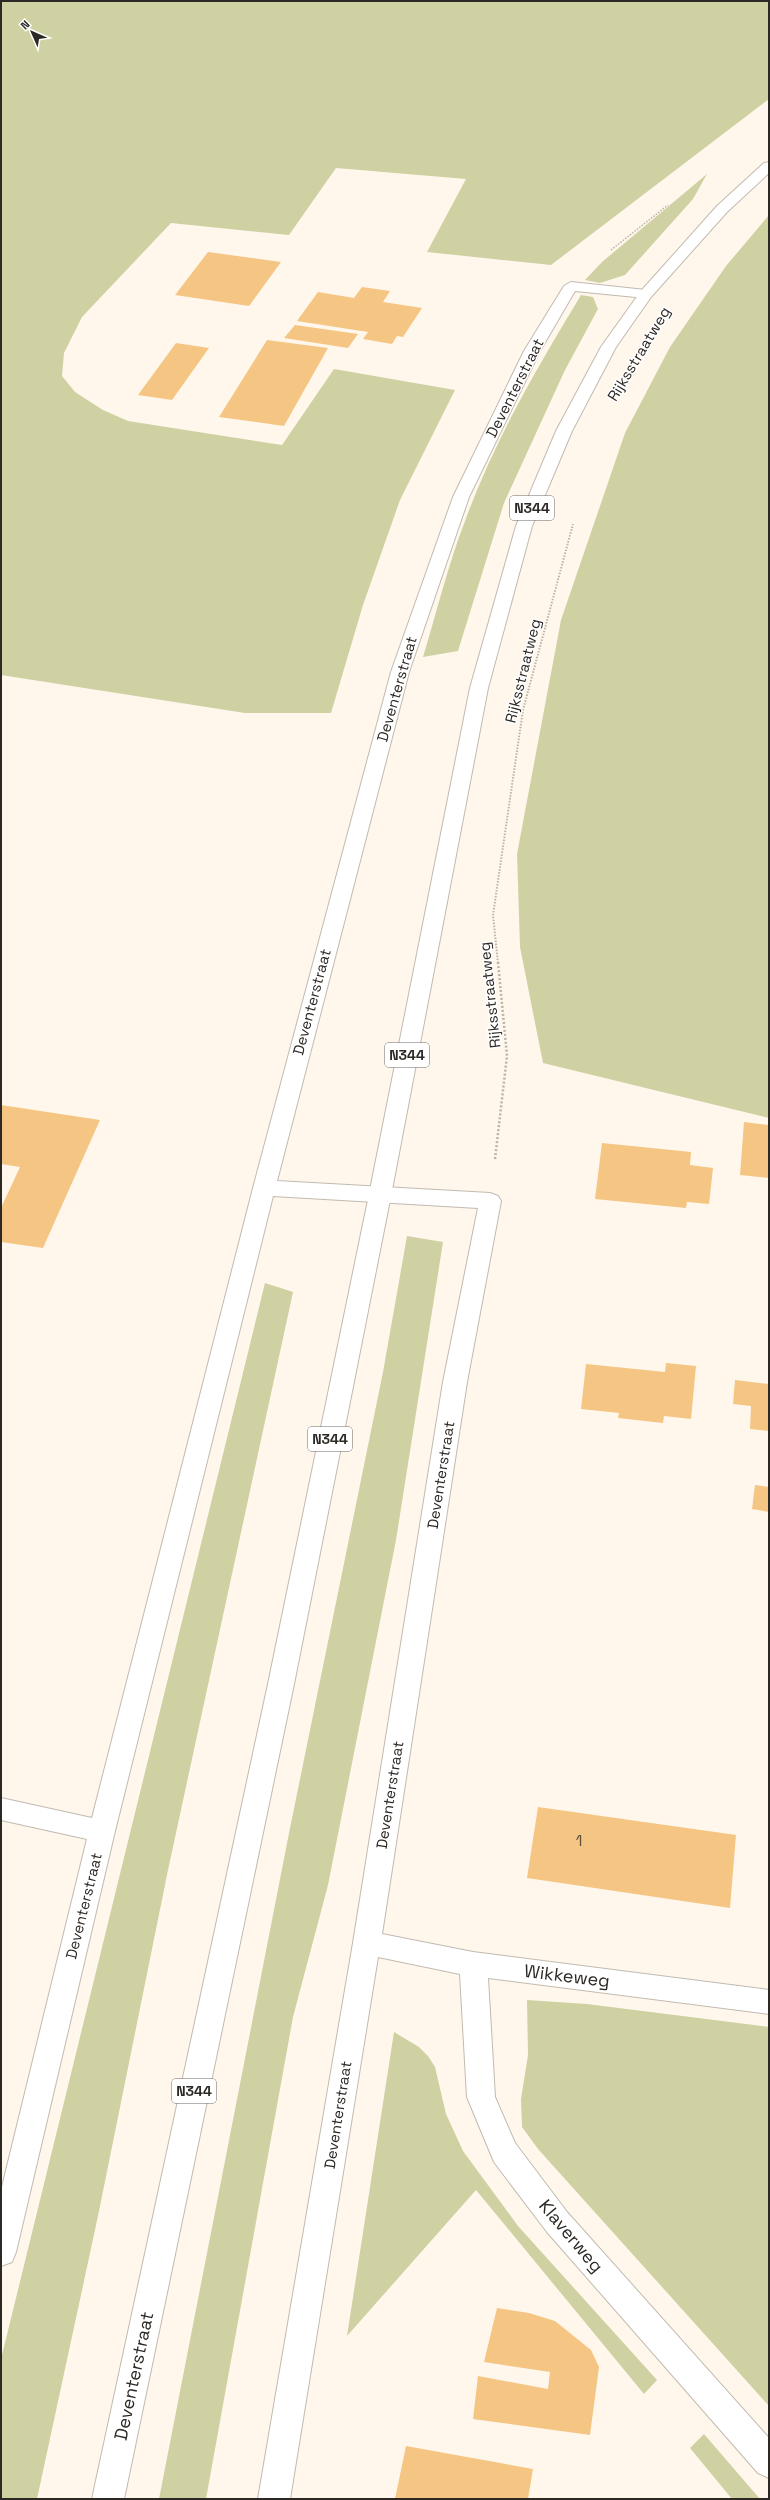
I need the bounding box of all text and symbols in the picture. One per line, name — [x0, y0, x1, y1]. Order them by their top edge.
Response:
north arrow — [12, 12, 52, 52]
text: N — [17, 17, 32, 32]
street label: Rijksstraatweg — [603, 303, 674, 404]
street label: Deventerstraat — [481, 335, 548, 441]
road number: N344 — [510, 496, 554, 520]
street label: Rijksstraatweg — [500, 617, 545, 725]
street label: Deventerstraat — [372, 634, 421, 744]
street label: Rijksstraatweg — [474, 941, 505, 1049]
street label: Deventerstraat — [288, 947, 335, 1057]
road number: N344 — [385, 1043, 429, 1067]
street label: Deventerstraat — [423, 1420, 458, 1530]
road number: N344 — [308, 1427, 352, 1451]
street label: Deventerstraat — [372, 1740, 407, 1850]
house number: 1 — [576, 1830, 582, 1851]
street label: Deventerstraat — [61, 1851, 106, 1961]
street label: Wikkeweg — [523, 1959, 611, 1992]
street label: Deventerstraat — [320, 2060, 355, 2170]
road number: N344 — [172, 2079, 216, 2103]
street label: Klaverweg — [534, 2194, 609, 2277]
street label: Deventerstraat — [109, 2310, 158, 2442]

